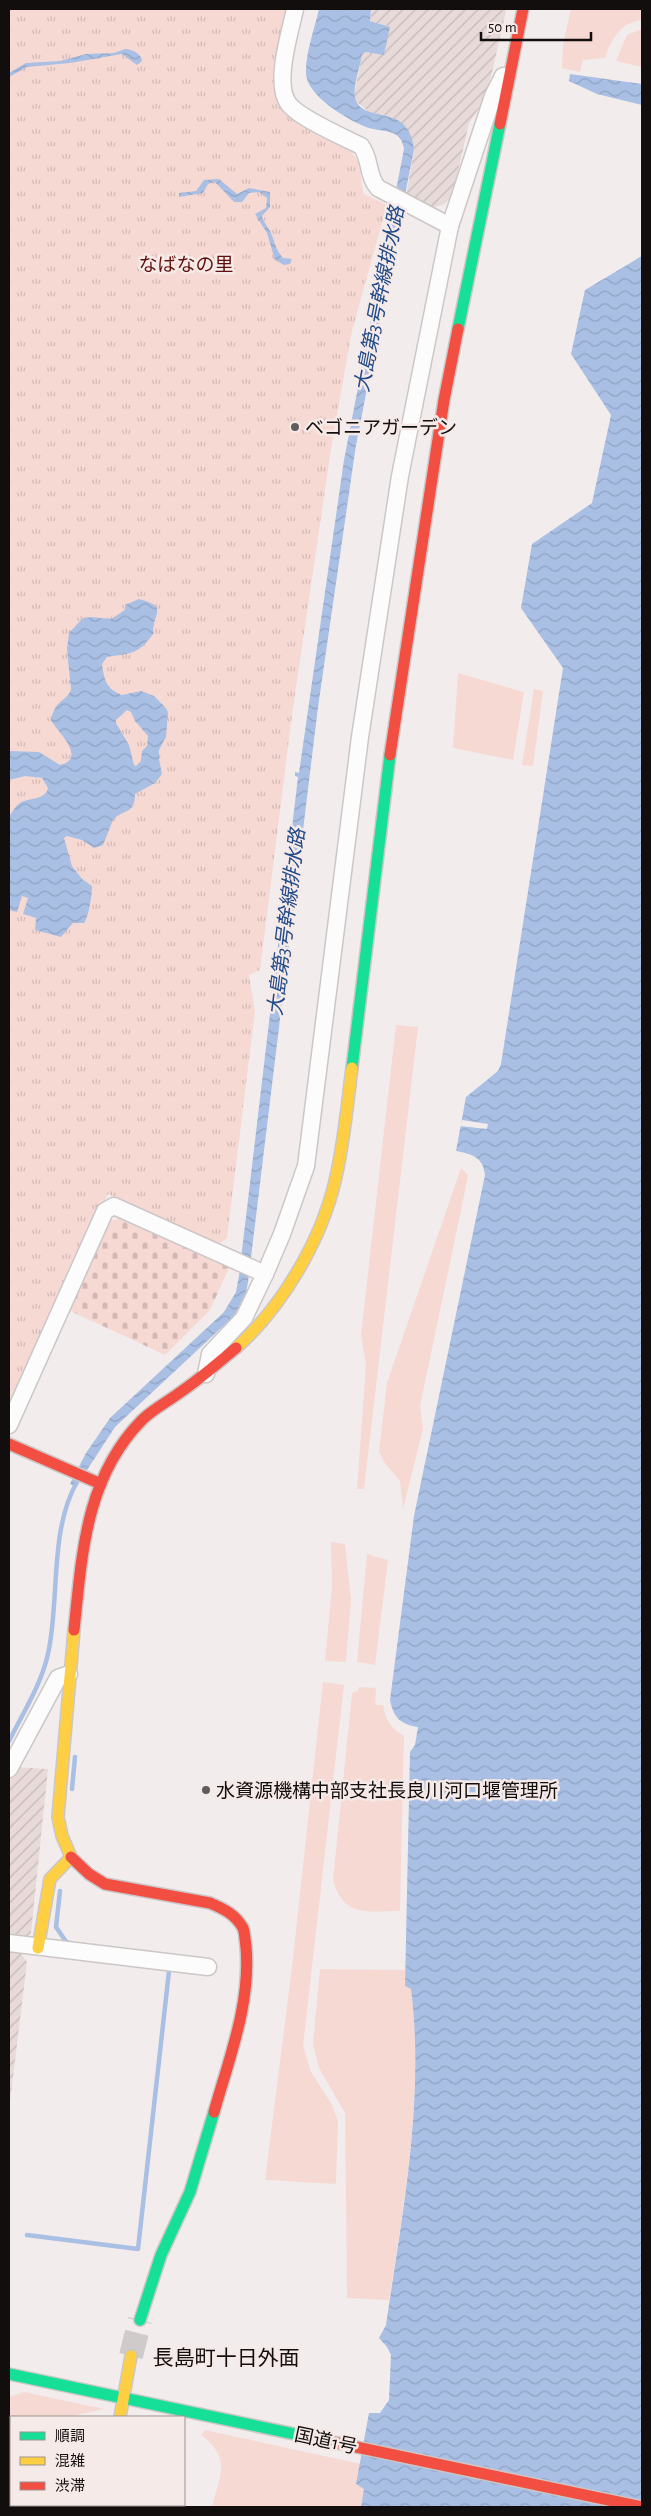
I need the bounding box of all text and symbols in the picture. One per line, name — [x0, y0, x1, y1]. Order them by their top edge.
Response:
scale bar — [481, 10, 591, 42]
text: 50 m — [488, 20, 517, 35]
water label: 大島第3号幹線排水路 — [351, 203, 408, 393]
park label: なばなの里 — [138, 255, 234, 275]
place label: ベゴニアガーデン — [305, 417, 457, 438]
marker: ベゴニアガーデン — [289, 421, 301, 433]
water label: 大島第3号幹線排水路 — [265, 825, 309, 1017]
place label: 水資源機構中部支社長良川河口堰管理所 — [216, 1780, 558, 1801]
marker: 水資源機構中部支社長良川河口堰管理所 — [200, 1784, 212, 1796]
district label: 長島町十日外面 — [153, 2347, 300, 2369]
legend — [10, 2416, 185, 2506]
street label: 国道1号 — [293, 2425, 359, 2457]
text: 順調 — [55, 2429, 85, 2444]
text: 混雑 — [55, 2453, 85, 2469]
text: 渋滞 — [55, 2478, 85, 2494]

